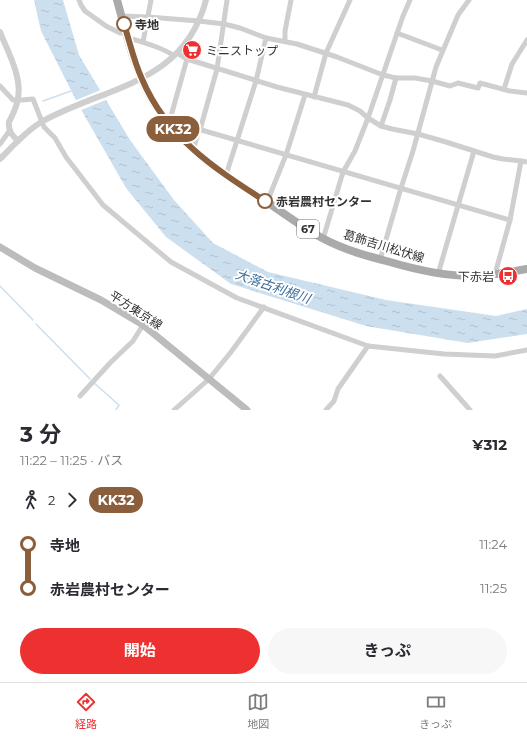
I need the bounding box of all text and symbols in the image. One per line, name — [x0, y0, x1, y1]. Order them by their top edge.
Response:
marker: 寺地 — [116, 16, 132, 32]
place label: 寺地 — [135, 17, 159, 32]
supermarket icon: ミニストップ — [181, 39, 203, 61]
place label: ミニストップ — [206, 43, 278, 58]
line badge: KK32 — [145, 116, 201, 142]
text: KK32 — [154, 120, 192, 138]
marker: 赤岩農村センター — [257, 193, 273, 209]
place label: 赤岩農村センター — [276, 194, 372, 209]
road number: 67 — [297, 220, 319, 238]
street label: 葛飾吉川松伏線 — [342, 227, 426, 265]
bus stop icon: 下赤岩 — [497, 265, 519, 287]
water label: 大落古利根川 — [234, 266, 314, 307]
place label: 下赤岩 — [458, 269, 494, 284]
street label: 平方東京線 — [107, 287, 165, 333]
text: 3 分 — [20, 421, 61, 448]
text: ¥312 — [472, 435, 507, 454]
text: 11:22 – 11:25 · バス — [20, 452, 123, 468]
icon: walk — [20, 489, 42, 511]
icon: forward — [61, 489, 83, 511]
text: KK32 — [97, 491, 135, 509]
text: 2 — [48, 492, 55, 508]
text: 寺地 — [50, 536, 80, 555]
text: 11:24 — [479, 536, 507, 552]
text: 赤岩農村センター — [50, 580, 170, 599]
text: 11:25 — [480, 580, 507, 596]
button: 開始 — [20, 628, 260, 674]
button: きっぷ — [268, 628, 507, 674]
tab: 経路 — [75, 691, 97, 731]
tab: 地図 — [247, 691, 269, 731]
tab: きっぷ — [419, 691, 452, 731]

